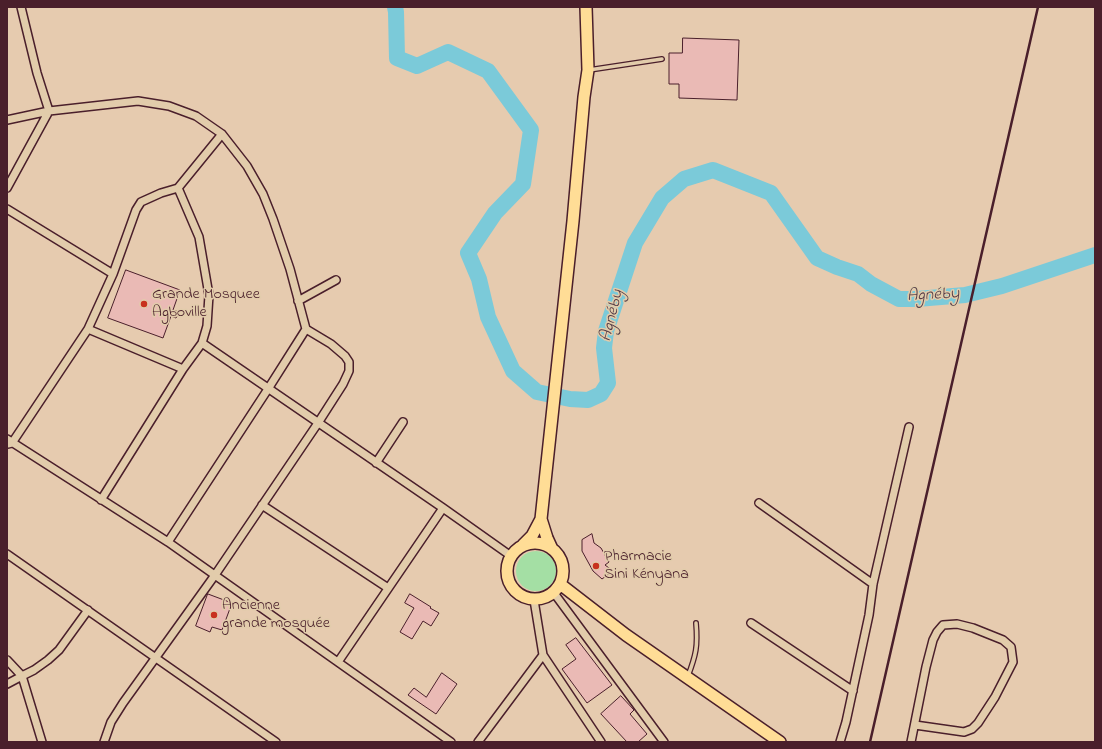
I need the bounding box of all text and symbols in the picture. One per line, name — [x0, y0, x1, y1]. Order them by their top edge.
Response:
water label: Agnéby — [906, 284, 960, 308]
place label: Grande Mosquee Agboville — [152, 285, 260, 323]
water label: Agnéby — [597, 288, 629, 344]
marker: Grande Mosquee Agboville — [139, 299, 149, 309]
place label: Pharmacie Sini Kényana — [604, 547, 689, 585]
marker: Pharmacie Sini Kényana — [591, 561, 601, 571]
place label: Ancienne grande mosquée — [222, 596, 330, 634]
marker: Ancienne grande mosquée — [209, 610, 219, 620]

